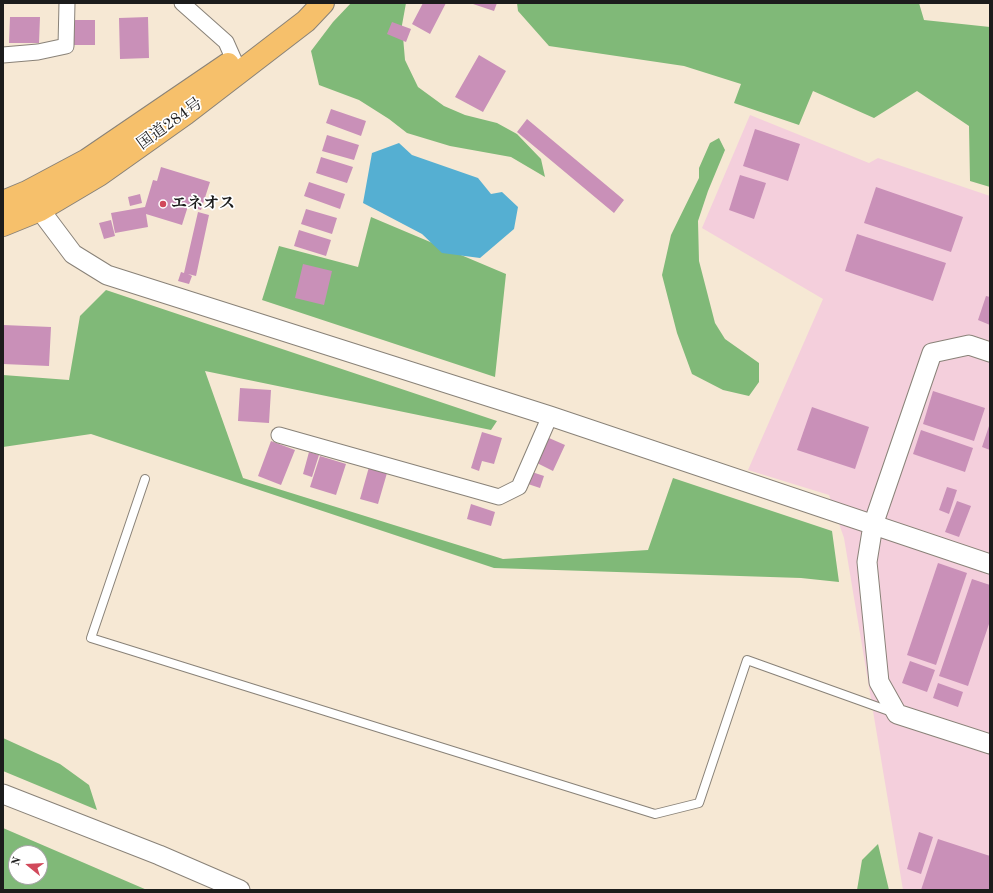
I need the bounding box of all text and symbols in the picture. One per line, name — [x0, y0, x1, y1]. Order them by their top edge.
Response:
street label: 国道284号 — [134, 94, 206, 154]
place label: エネオス — [171, 194, 235, 214]
marker: エネオス — [158, 199, 168, 209]
north arrow — [8, 845, 48, 885]
text: N — [11, 856, 24, 867]

